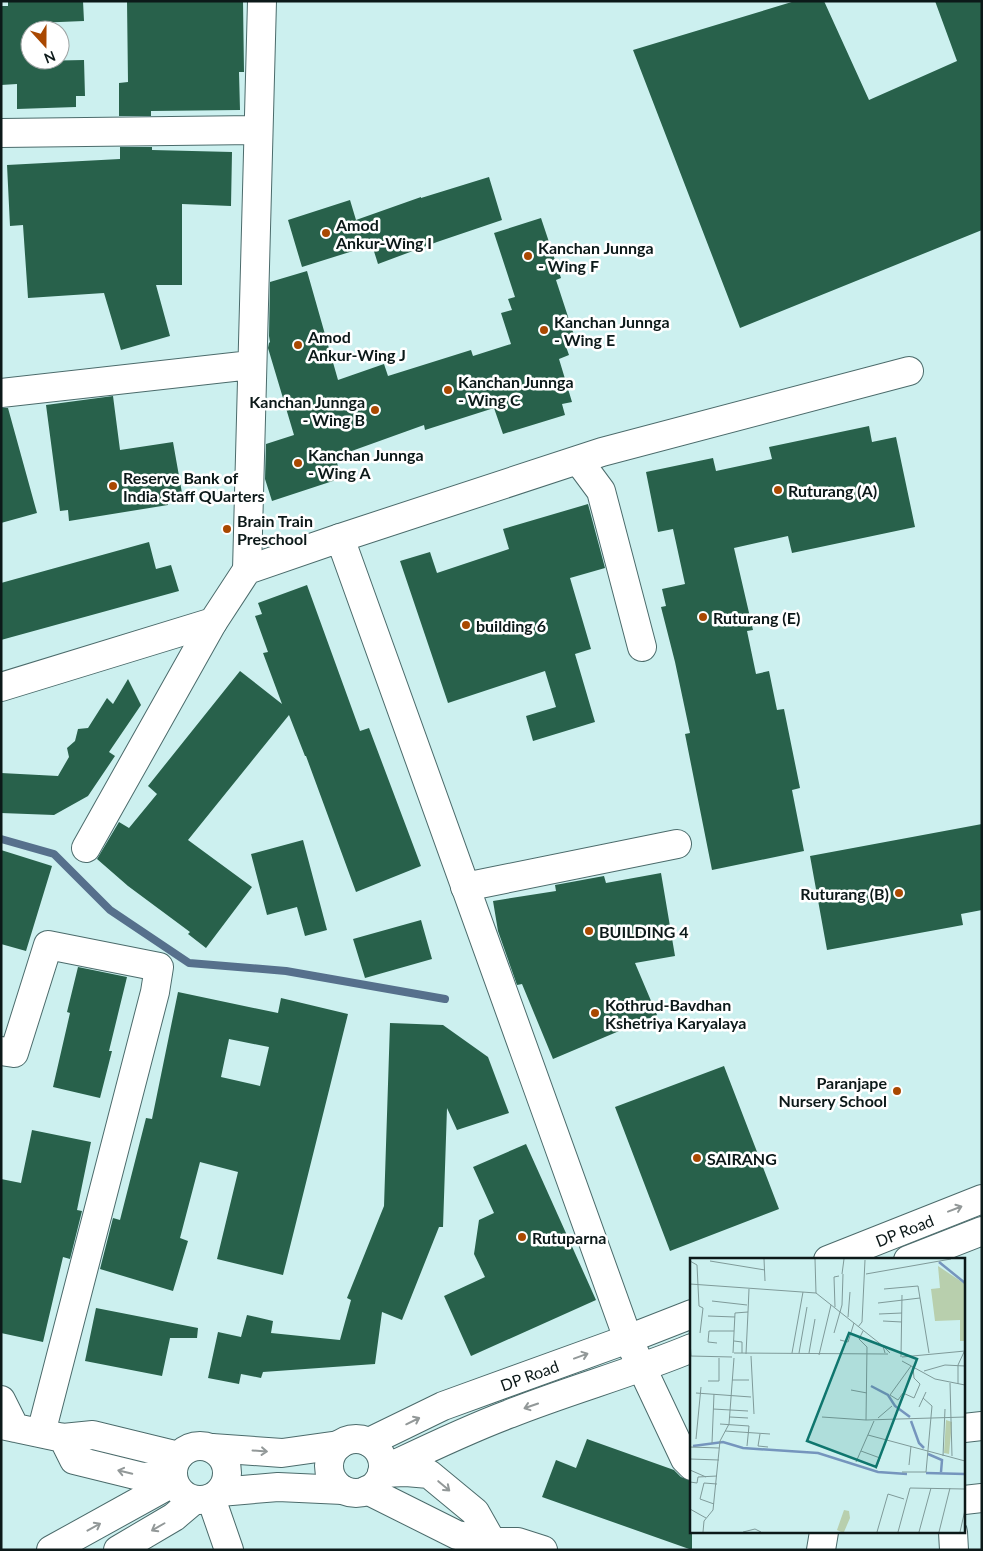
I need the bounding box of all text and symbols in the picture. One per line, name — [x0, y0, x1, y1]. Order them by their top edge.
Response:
north arrow — [20, 20, 70, 70]
text: N — [42, 48, 58, 67]
place label: Amod Ankur-Wing I — [335, 215, 432, 252]
marker: Amod Ankur-Wing I — [320, 227, 332, 239]
place label: Kanchan Junnga - Wing F — [538, 238, 654, 275]
marker: Kanchan Junnga - Wing F — [522, 250, 534, 262]
place label: Kanchan Junnga - Wing E — [554, 312, 670, 349]
marker: Kanchan Junnga - Wing E — [538, 324, 550, 336]
place label: Amod Ankur-Wing J — [307, 327, 406, 364]
marker: Amod Ankur-Wing J — [292, 339, 304, 351]
place label: Kanchan Junnga - Wing C — [458, 372, 574, 409]
marker: Kanchan Junnga - Wing C — [442, 384, 454, 396]
place label: Kanchan Junnga - Wing B — [249, 392, 365, 429]
marker: Kanchan Junnga - Wing B — [369, 404, 381, 416]
place label: Kanchan Junnga - Wing A — [308, 445, 424, 482]
marker: Kanchan Junnga - Wing A — [292, 457, 304, 469]
place label: Reserve Bank of India Staff QUarters — [123, 468, 265, 505]
marker: Reserve Bank of India Staff QUarters — [107, 480, 119, 492]
place label: Ruturang (A) — [788, 481, 877, 500]
marker: Ruturang (A) — [772, 484, 784, 496]
place label: Brain Train Preschool — [237, 511, 313, 548]
marker: Brain Train Preschool — [221, 523, 233, 535]
place label: Ruturang (E) — [713, 608, 800, 627]
marker: Ruturang (E) — [697, 611, 709, 623]
place label: building 6 — [476, 616, 546, 635]
marker: building 6 — [460, 619, 472, 631]
place label: Ruturang (B) — [800, 884, 889, 903]
marker: Ruturang (B) — [893, 887, 905, 899]
place label: BUILDING 4 — [599, 922, 689, 941]
marker: BUILDING 4 — [583, 925, 595, 937]
place label: Kothrud-Bavdhan Kshetriya Karyalaya — [605, 995, 746, 1032]
marker: Kothrud-Bavdhan Kshetriya Karyalaya — [589, 1007, 601, 1019]
place label: Paranjape Nursery School — [779, 1073, 887, 1110]
marker: Paranjape Nursery School — [891, 1085, 903, 1097]
place label: SAIRANG — [707, 1149, 777, 1168]
marker: SAIRANG — [691, 1152, 703, 1164]
one-way arrow — [947, 1204, 962, 1213]
street label: DP Road — [872, 1210, 936, 1250]
place label: Rutuparna — [532, 1228, 606, 1247]
marker: Rutuparna — [516, 1231, 528, 1243]
inset map — [690, 1258, 966, 1534]
one-way arrow — [573, 1351, 588, 1360]
street label: DP Road — [497, 1355, 561, 1394]
one-way arrow — [523, 1402, 539, 1411]
one-way arrow — [405, 1416, 420, 1425]
one-way arrow — [252, 1447, 268, 1456]
one-way arrow — [117, 1467, 133, 1476]
one-way arrow — [437, 1481, 450, 1492]
one-way arrow — [86, 1521, 100, 1531]
one-way arrow — [151, 1522, 165, 1532]

